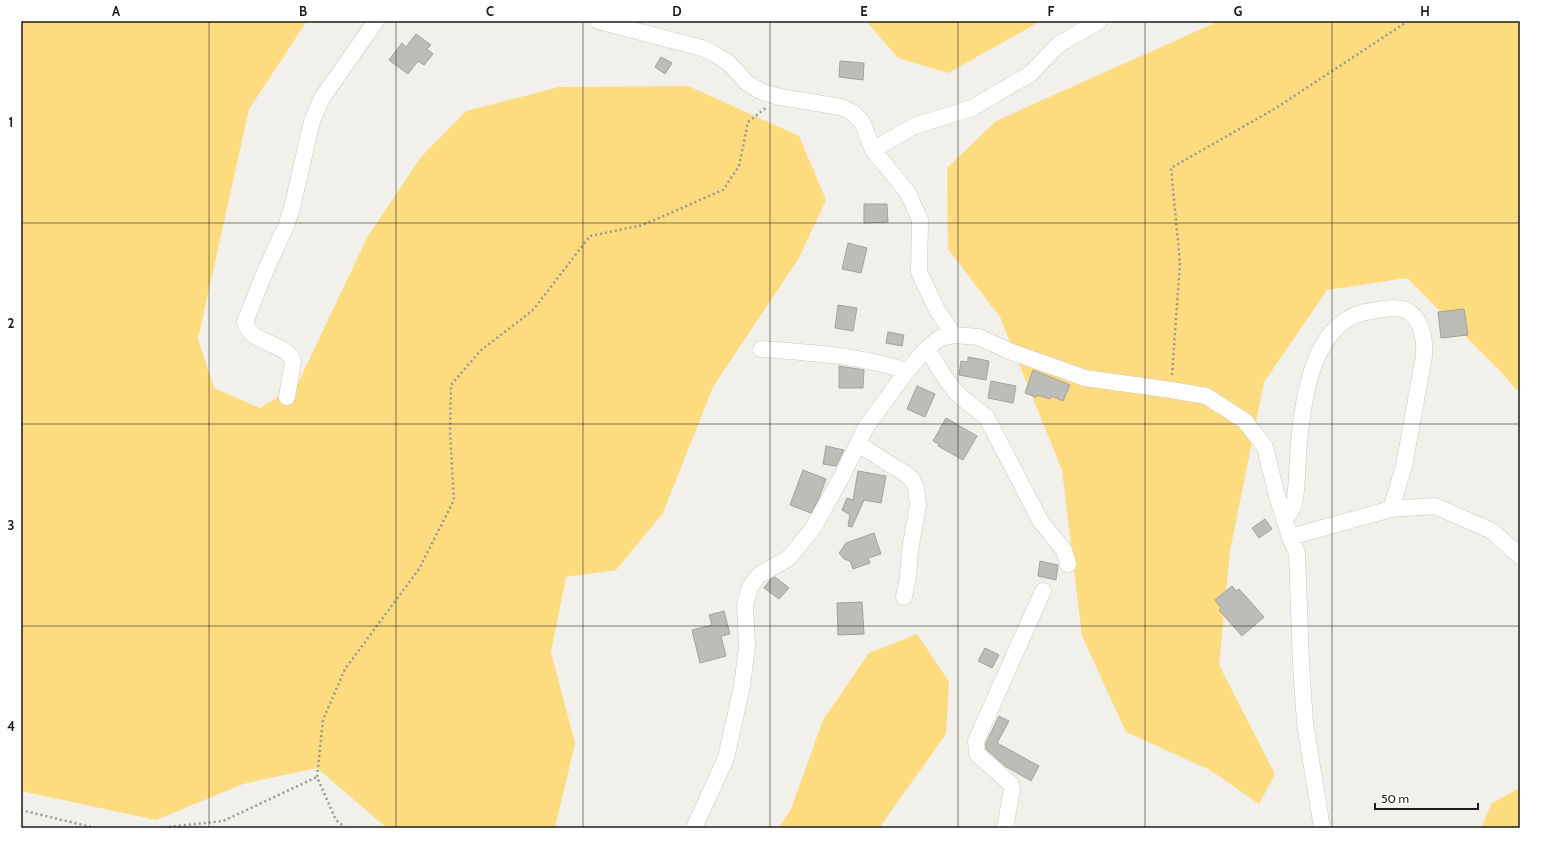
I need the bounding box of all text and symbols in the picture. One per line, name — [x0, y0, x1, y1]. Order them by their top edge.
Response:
text: A — [112, 3, 121, 19]
text: B — [299, 3, 307, 19]
text: C — [486, 3, 494, 19]
text: D — [672, 3, 682, 19]
text: E — [860, 3, 868, 19]
text: F — [1048, 3, 1055, 19]
text: G — [1234, 3, 1243, 19]
text: H — [1420, 3, 1430, 19]
text: 1 — [9, 114, 13, 130]
text: 2 — [8, 315, 15, 331]
text: 3 — [7, 517, 15, 533]
text: 4 — [7, 718, 15, 734]
scale bar — [1375, 785, 1478, 811]
text: 50 m — [1381, 791, 1409, 806]

